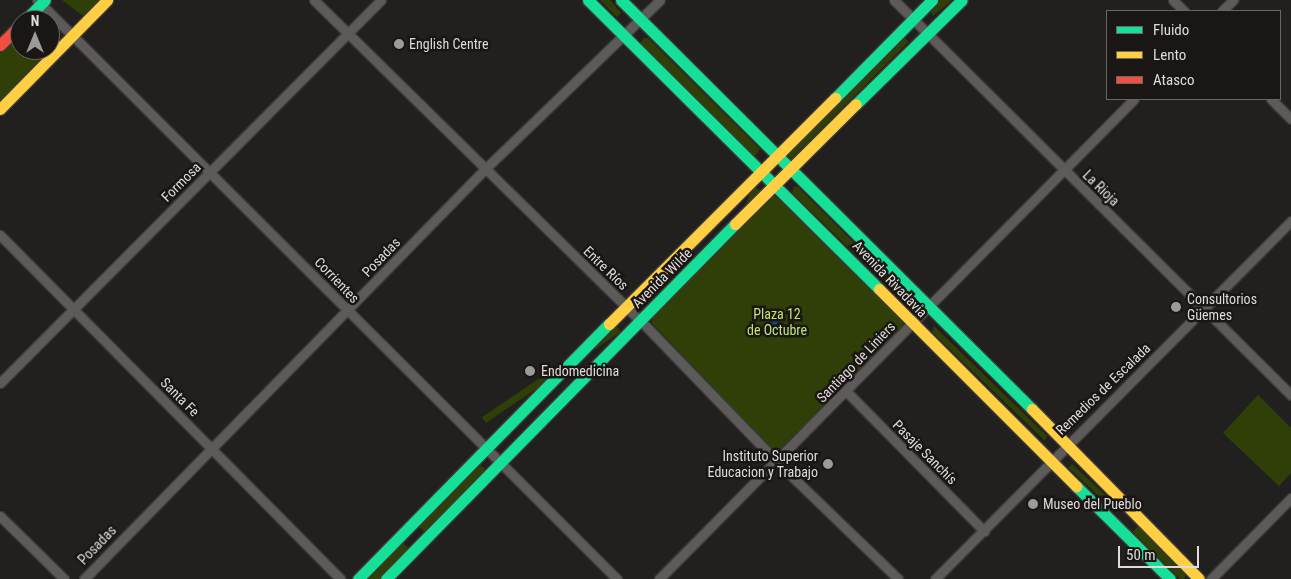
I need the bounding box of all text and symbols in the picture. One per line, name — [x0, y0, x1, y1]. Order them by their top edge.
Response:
north arrow — [10, 10, 60, 60]
legend — [1106, 10, 1281, 100]
text: N — [31, 13, 39, 29]
text: Fluido — [1153, 21, 1189, 39]
place label: English Centre — [409, 36, 489, 52]
marker: English Centre — [393, 38, 405, 50]
text: Lento — [1153, 46, 1186, 64]
text: Atasco — [1153, 71, 1194, 89]
street label: Formosa — [158, 159, 204, 205]
street label: La Rioja — [1079, 167, 1123, 209]
street label: Posadas — [358, 234, 404, 280]
street label: Avenida Rivadavia — [849, 237, 931, 321]
street label: Entre Ríos — [580, 243, 632, 293]
street label: Avenida Wilde — [629, 245, 695, 311]
street label: Corrientes — [311, 254, 363, 306]
place label: Consultorios Güemes — [1187, 291, 1257, 324]
marker: Consultorios Güemes — [1169, 300, 1183, 314]
park label: Plaza 12 de Octubre — [747, 306, 807, 338]
street label: Santiago de Liniers — [813, 318, 899, 406]
street label: Remedios de Escalada — [1052, 340, 1154, 438]
place label: Endomedicina — [541, 363, 619, 379]
marker: Endomedicina — [523, 364, 537, 378]
street label: Santa Fe — [157, 374, 203, 420]
street label: Pasaje Sanchís — [889, 416, 961, 488]
place label: Instituto Superior Educacion y Trabajo — [707, 448, 818, 481]
marker: Instituto Superior Educacion y Trabajo — [822, 458, 834, 470]
place label: Museo del Pueblo — [1043, 496, 1142, 512]
marker: Museo del Pueblo — [1027, 498, 1039, 510]
street label: Posadas — [74, 522, 120, 568]
scale bar — [1121, 536, 1202, 568]
text: 50 m — [1126, 546, 1156, 564]

